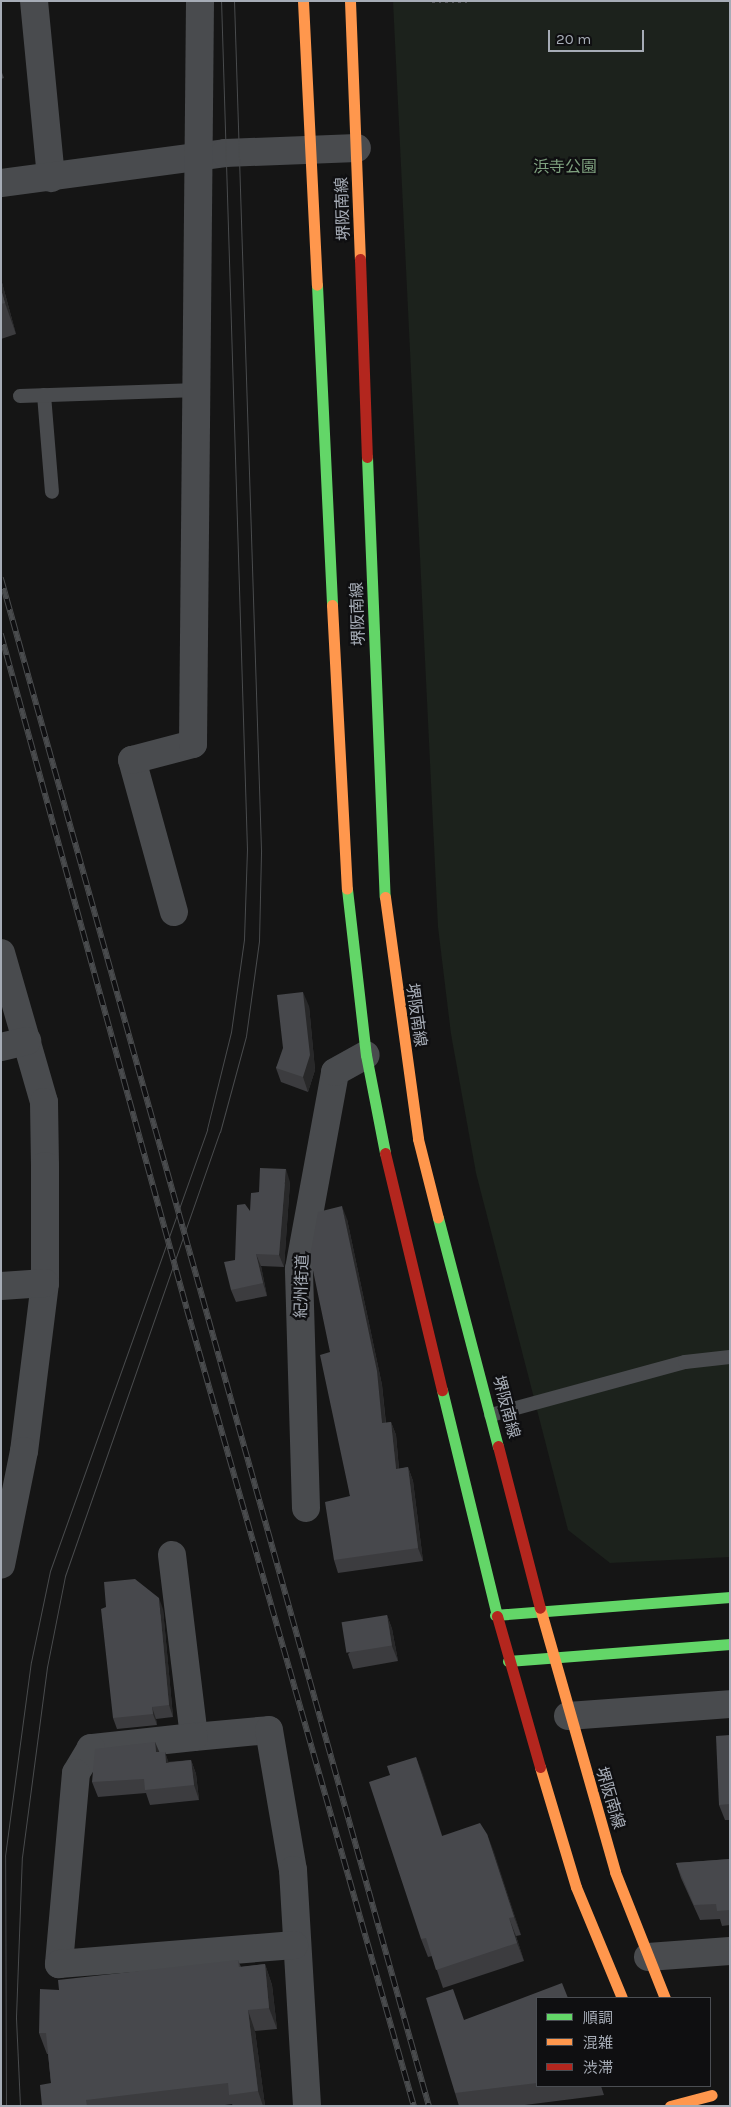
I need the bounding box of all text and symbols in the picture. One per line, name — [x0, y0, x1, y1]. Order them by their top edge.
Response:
scale bar — [551, 20, 647, 52]
text: 20 m — [556, 30, 591, 48]
park label: 浜寺公園 — [533, 157, 597, 177]
street label: 堺阪南線 — [332, 177, 354, 241]
street label: 堺阪南線 — [347, 582, 369, 646]
street label: 堺阪南線 — [402, 982, 430, 1048]
street label: 紀州街道 — [291, 1254, 313, 1318]
street label: 堺阪南線 — [488, 1374, 524, 1440]
street label: 堺阪南線 — [591, 1765, 629, 1831]
legend — [536, 1997, 711, 2087]
text: 順調 — [583, 2009, 613, 2027]
text: 混雑 — [583, 2034, 613, 2052]
text: 渋滞 — [583, 2059, 613, 2077]

